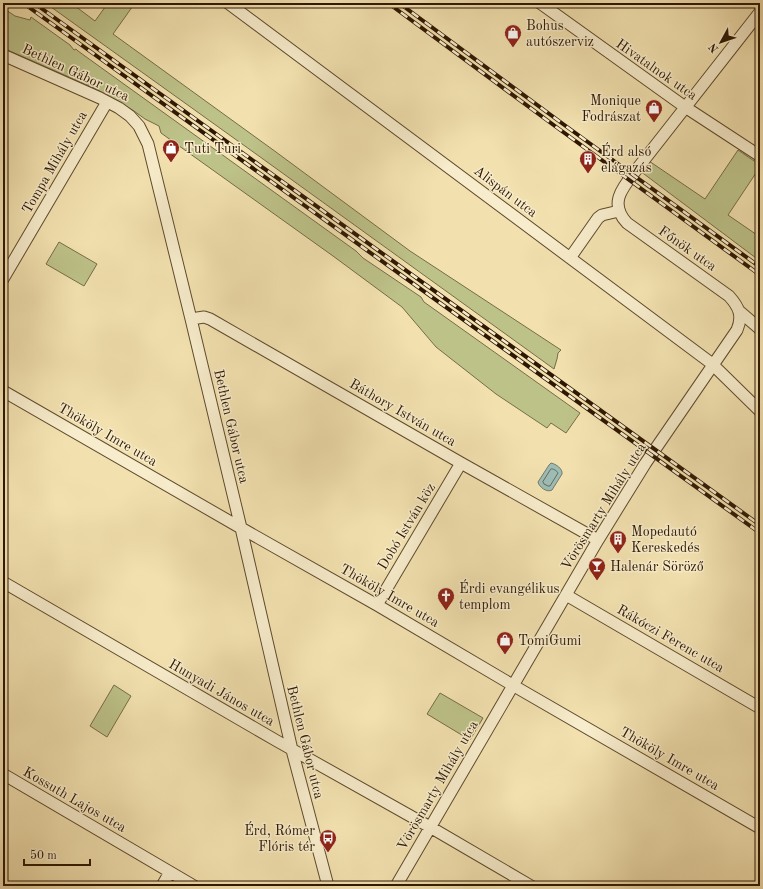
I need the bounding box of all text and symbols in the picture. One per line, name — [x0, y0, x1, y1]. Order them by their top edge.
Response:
place label: Bohus autószerviz — [526, 19, 594, 49]
north arrow — [701, 22, 741, 62]
shop icon: Bohus autószerviz — [503, 23, 523, 48]
street label: Hivatalnok utca — [613, 37, 700, 103]
text: N — [707, 40, 721, 54]
street label: Bethlen Gábor utca — [20, 42, 131, 104]
place label: Monique Fodrászat — [582, 94, 641, 124]
shop icon: Monique Fodrászat — [644, 98, 664, 123]
street label: Tompa Mihály utca — [20, 109, 90, 216]
shop icon: Tuti Turi — [161, 138, 181, 163]
place label: Tuti Turi — [184, 142, 241, 156]
place label: Érd alsó elágazás — [601, 142, 652, 175]
building icon: Érd alsó elágazás — [578, 149, 598, 174]
street label: Alispán utca — [471, 164, 540, 220]
street label: Főnök utca — [656, 224, 719, 274]
street label: Bethlen Gábor utca — [211, 368, 251, 485]
street label: Báthory István utca — [347, 377, 458, 449]
street label: Thököly Imre utca — [55, 401, 160, 469]
street label: Vörösmarty Mihály utca — [559, 440, 649, 573]
street label: Dobó István köz — [376, 481, 438, 572]
place label: Mopedautó Kereskedés — [631, 525, 700, 555]
building icon: Mopedautó Kereskedés — [608, 529, 628, 554]
bar icon: Halenár Söröző — [587, 556, 607, 581]
place label: Halenár Söröző — [610, 560, 704, 574]
street label: Thököly Imre utca — [337, 562, 442, 630]
place label: Érdi evangélikus templom — [459, 579, 560, 612]
church icon: Érdi evangélikus templom — [436, 586, 456, 611]
street label: Rákóczi Ferenc utca — [615, 603, 727, 675]
shop icon: TomiGumi — [495, 630, 515, 655]
place label: TomiGumi — [518, 634, 582, 648]
street label: Hunyadi János utca — [166, 657, 277, 729]
street label: Bethlen Gábor utca — [284, 684, 326, 801]
street label: Vörösmarty Mihály utca — [395, 718, 481, 853]
street label: Thököly Imre utca — [617, 725, 722, 793]
street label: Kossuth Lajos utca — [20, 765, 129, 835]
place label: Érd, Rómer Flóris tér — [244, 821, 315, 854]
bus stop icon: Érd, Rómer Flóris tér — [318, 828, 338, 853]
scale bar — [24, 841, 90, 867]
text: 50 m — [30, 849, 57, 862]

